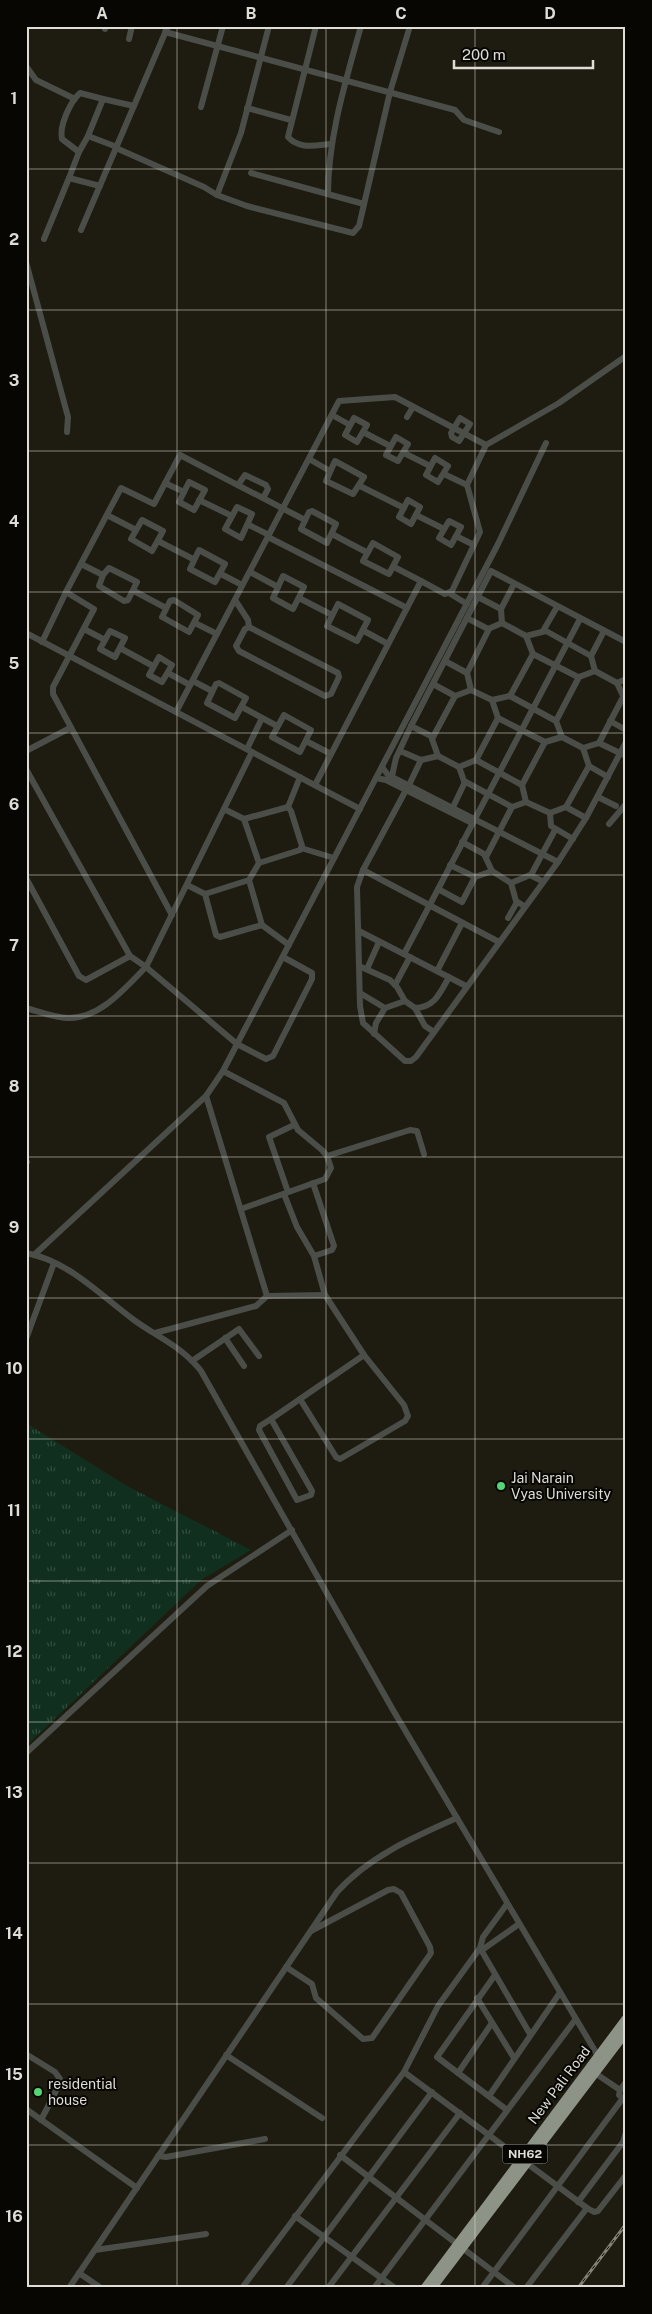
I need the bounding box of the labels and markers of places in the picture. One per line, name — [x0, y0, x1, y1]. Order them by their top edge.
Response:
place label: Jai Narain Vyas University — [511, 1470, 611, 1502]
marker: Jai Narain Vyas University — [495, 1480, 507, 1492]
place label: residential house — [48, 2076, 117, 2108]
marker: residential house — [32, 2086, 44, 2098]

